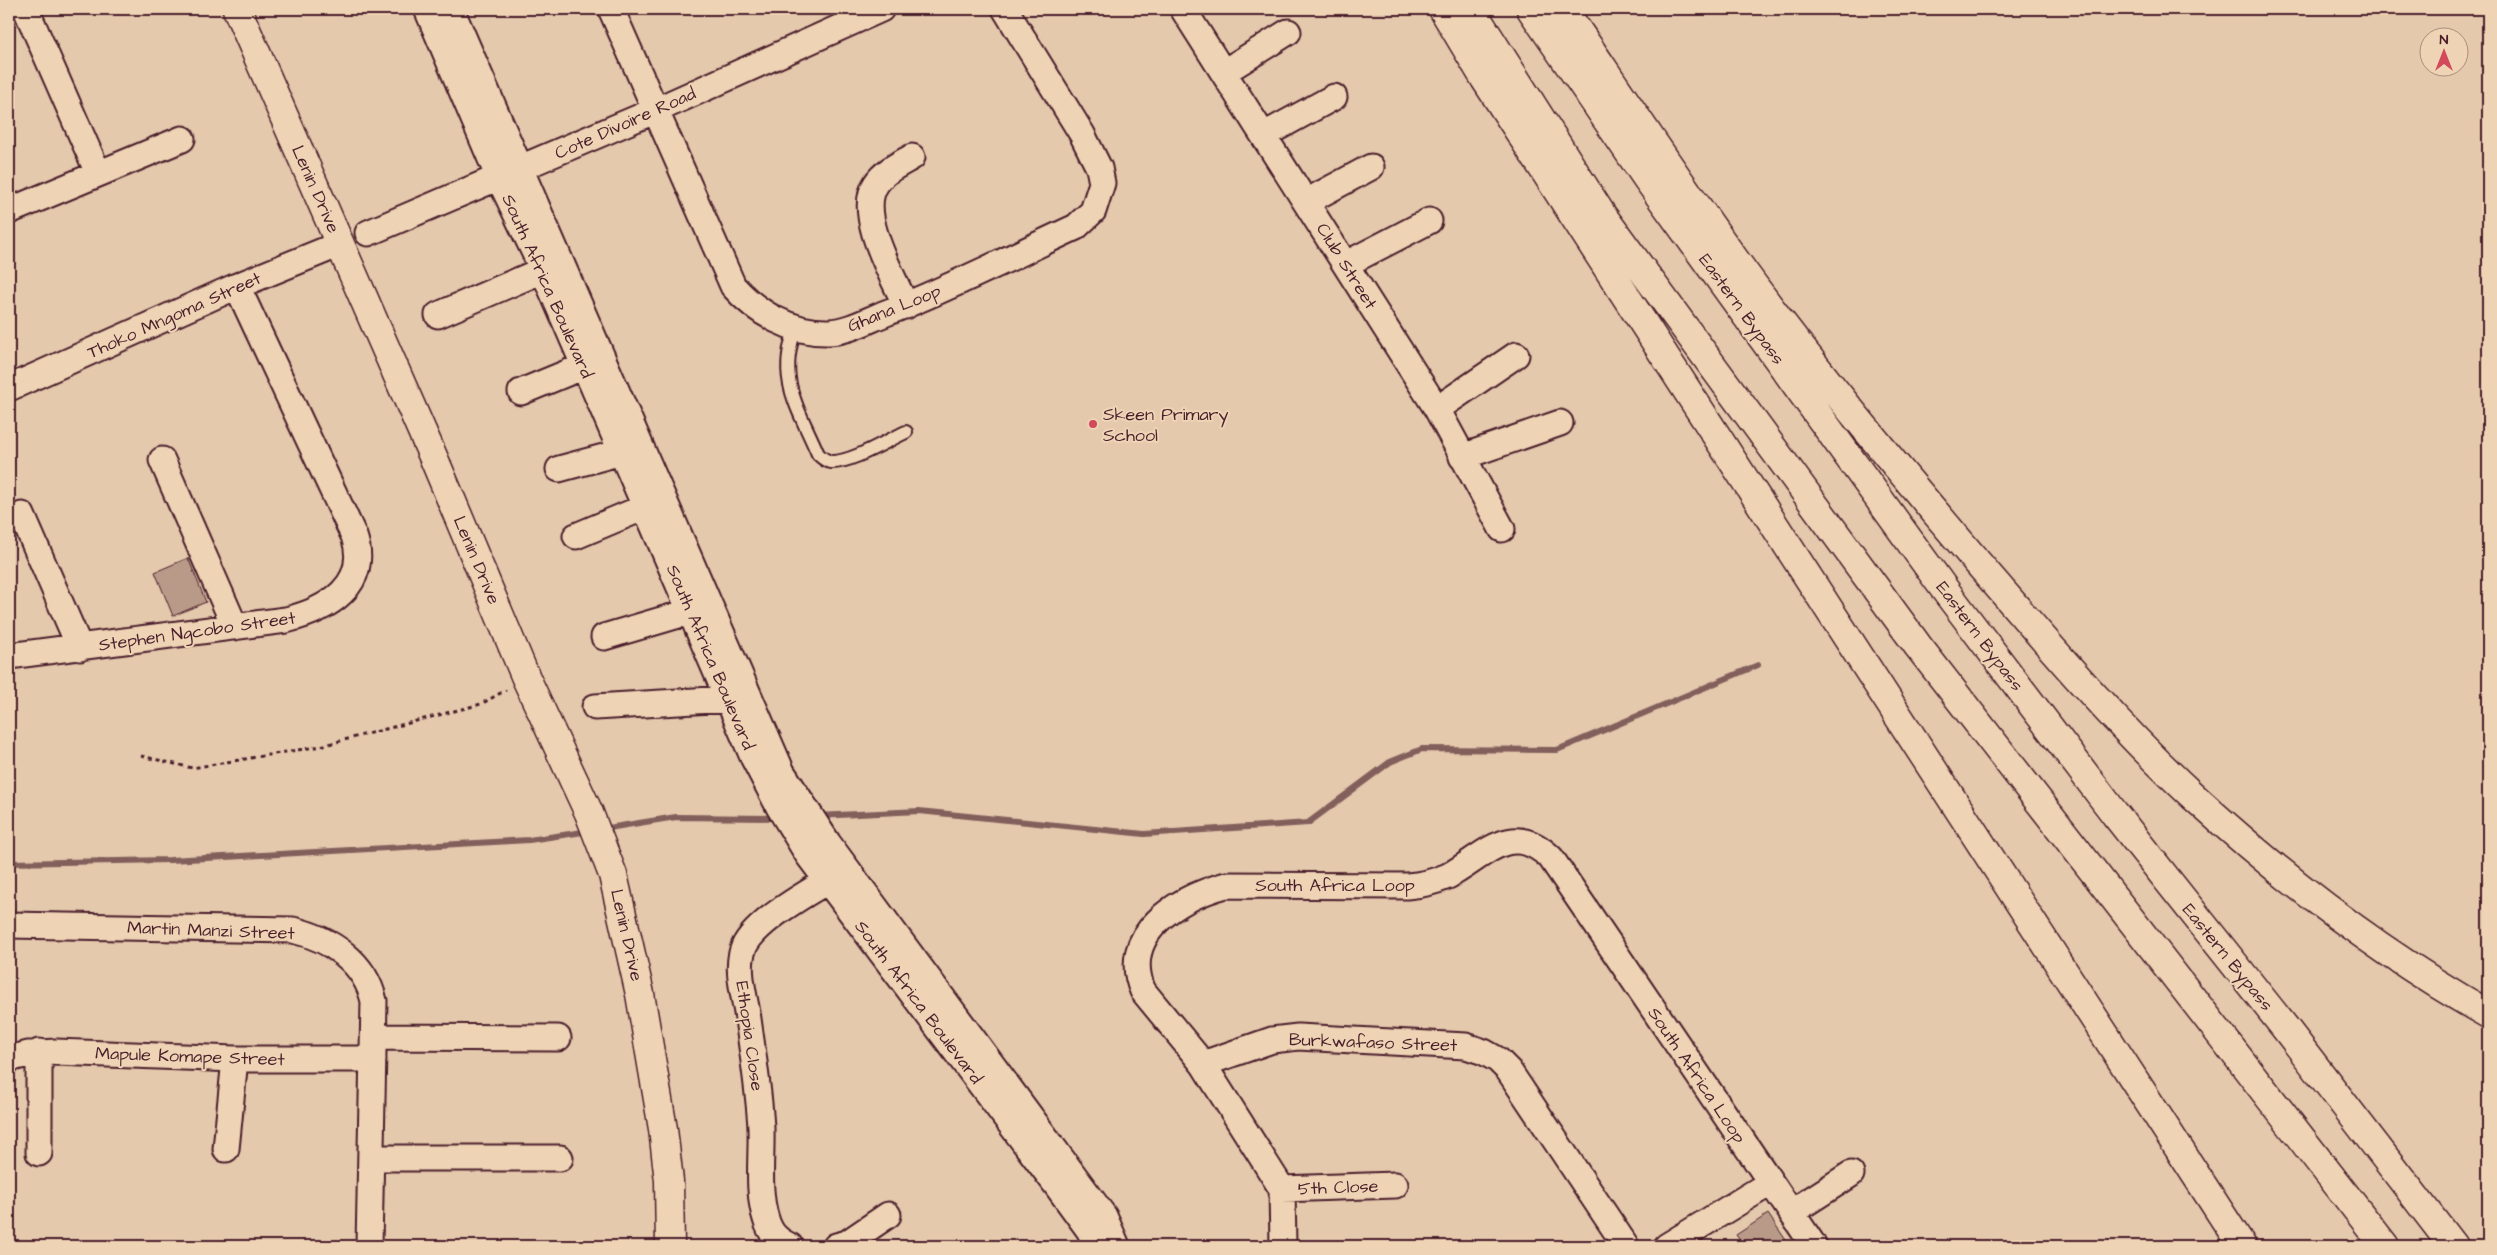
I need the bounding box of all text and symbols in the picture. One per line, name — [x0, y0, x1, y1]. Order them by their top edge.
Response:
north arrow — [2420, 28, 2470, 78]
text: N — [2440, 30, 2449, 50]
street label: Cote Divoire Road — [551, 81, 700, 166]
street label: Lenin Drive — [285, 141, 346, 237]
street label: South Africa Boulevard — [496, 190, 599, 382]
street label: Club Street — [1310, 218, 1383, 315]
street label: Eastern Bypass — [1692, 249, 1790, 371]
street label: Thoko Mngoma Street — [83, 266, 266, 366]
street label: Ghana Loop — [844, 278, 945, 339]
place label: Skeen Primary School — [1103, 402, 1229, 448]
marker: Skeen Primary School — [1087, 418, 1099, 430]
street label: Lenin Drive — [447, 512, 506, 608]
street label: South Africa Boulevard — [660, 561, 761, 754]
street label: Eastern Bypass — [1929, 576, 2029, 697]
street label: Stephen Ngcobo Street — [97, 605, 298, 659]
street label: South Africa Loop — [1255, 873, 1415, 898]
street label: Lenin Drive — [604, 887, 649, 984]
street label: Eastern Bypass — [2176, 898, 2279, 1017]
street label: Martin Manzi Street — [127, 915, 296, 946]
street label: South Africa Boulevard — [849, 915, 989, 1089]
street label: Ethopia Close — [729, 980, 770, 1093]
street label: South Africa Loop — [1642, 1002, 1752, 1148]
street label: Burkwafaso Street — [1288, 1027, 1458, 1058]
street label: Mapule Komape Street — [95, 1041, 286, 1072]
street label: 5th Close — [1297, 1174, 1379, 1201]

